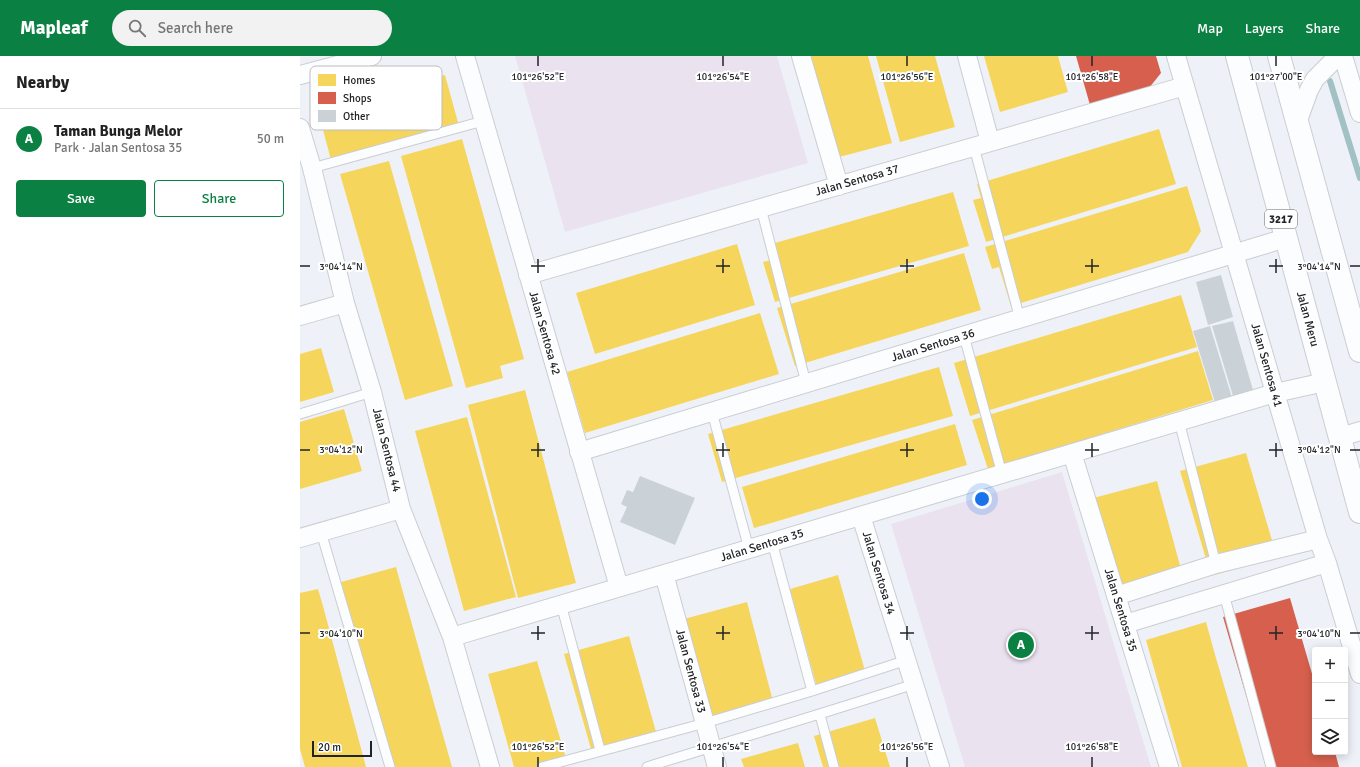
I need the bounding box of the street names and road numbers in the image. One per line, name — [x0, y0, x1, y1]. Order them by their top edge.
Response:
street label: Jalan Sentosa 37 — [814, 161, 901, 200]
road number: 3217 — [1265, 210, 1297, 228]
street label: Jalan Sentosa 42 — [525, 290, 564, 377]
street label: Jalan Meru — [1293, 290, 1322, 348]
street label: Jalan Sentosa 41 — [1247, 322, 1286, 409]
street label: Jalan Sentosa 36 — [890, 326, 977, 365]
street label: Jalan Sentosa 44 — [369, 406, 404, 494]
street label: Jalan Sentosa 35 — [719, 526, 806, 565]
street label: Jalan Sentosa 34 — [859, 530, 898, 617]
street label: Jalan Sentosa 35 — [1101, 567, 1140, 654]
street label: Jalan Sentosa 33 — [672, 627, 709, 715]

